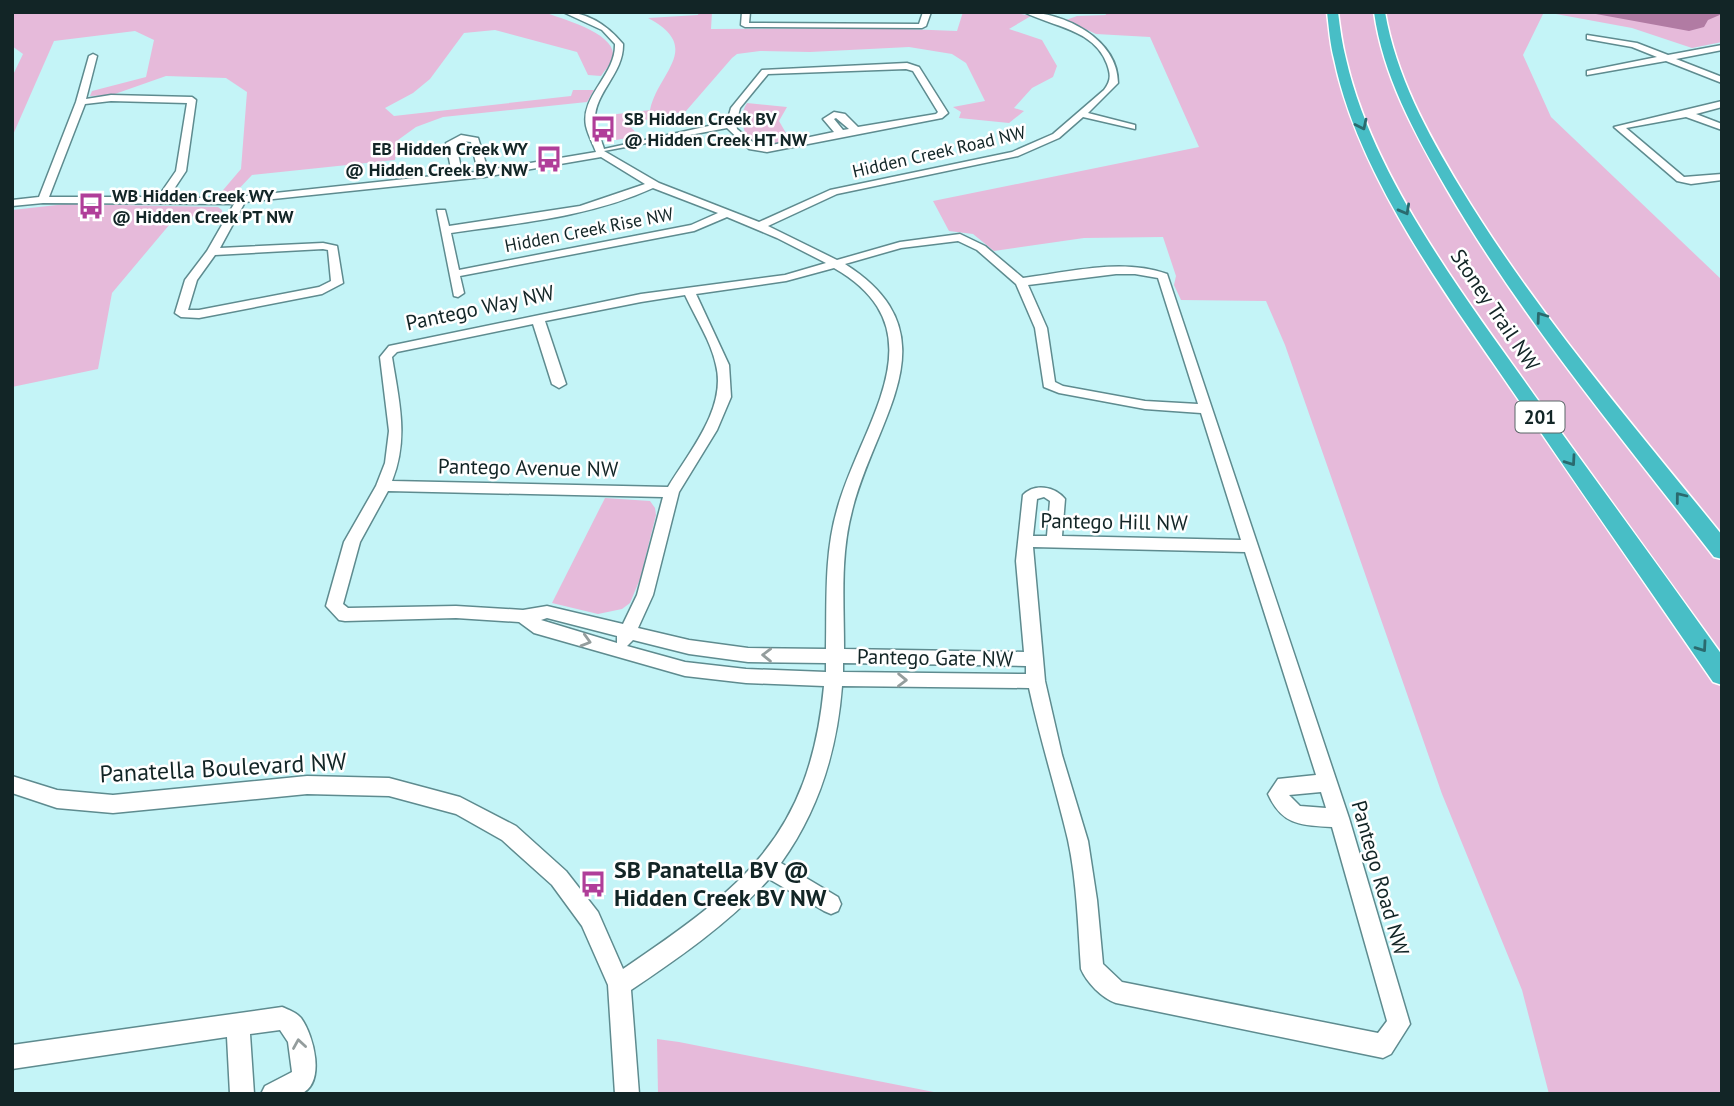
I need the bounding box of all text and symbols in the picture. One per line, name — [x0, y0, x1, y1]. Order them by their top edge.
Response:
place label: SB Hidden Creek BV @ Hidden Creek HT NW — [624, 107, 808, 151]
bus stop icon: SB Hidden Creek BV @ Hidden Creek HT NW — [588, 114, 618, 144]
one-way arrow — [1353, 118, 1367, 130]
street label: Hidden Creek Road NW — [850, 120, 1028, 183]
place label: EB Hidden Creek WY @ Hidden Creek BV NW — [345, 137, 528, 181]
bus stop icon: EB Hidden Creek WY @ Hidden Creek BV NW — [534, 144, 564, 174]
place label: WB Hidden Creek WY @ Hidden Creek PT NW — [112, 184, 294, 228]
bus stop icon: WB Hidden Creek WY @ Hidden Creek PT NW — [76, 191, 106, 221]
street label: Hidden Creek Rise NW — [503, 202, 675, 257]
one-way arrow — [1397, 203, 1410, 215]
street label: Stoney Trail NW — [1445, 244, 1546, 376]
street label: Pantego Way NW — [403, 278, 557, 336]
one-way arrow — [1537, 312, 1550, 325]
road number: 201 — [1516, 402, 1564, 432]
street label: Pantego Avenue NW — [438, 452, 619, 483]
one-way arrow — [1563, 453, 1575, 466]
one-way arrow — [1675, 492, 1688, 505]
street label: Pantego Hill NW — [1040, 507, 1189, 536]
one-way arrow — [580, 633, 592, 647]
one-way arrow — [1694, 639, 1706, 652]
street label: Pantego Gate NW — [857, 643, 1014, 672]
one-way arrow — [761, 647, 772, 663]
one-way arrow — [898, 672, 908, 688]
street label: Panatella Boulevard NW — [99, 746, 347, 789]
street label: Pantego Road NW — [1345, 797, 1416, 959]
place label: SB Panatella BV @ Hidden Creek BV NW — [614, 854, 827, 913]
bus stop icon: SB Panatella BV @ Hidden Creek BV NW — [578, 869, 608, 899]
one-way arrow — [292, 1038, 307, 1050]

